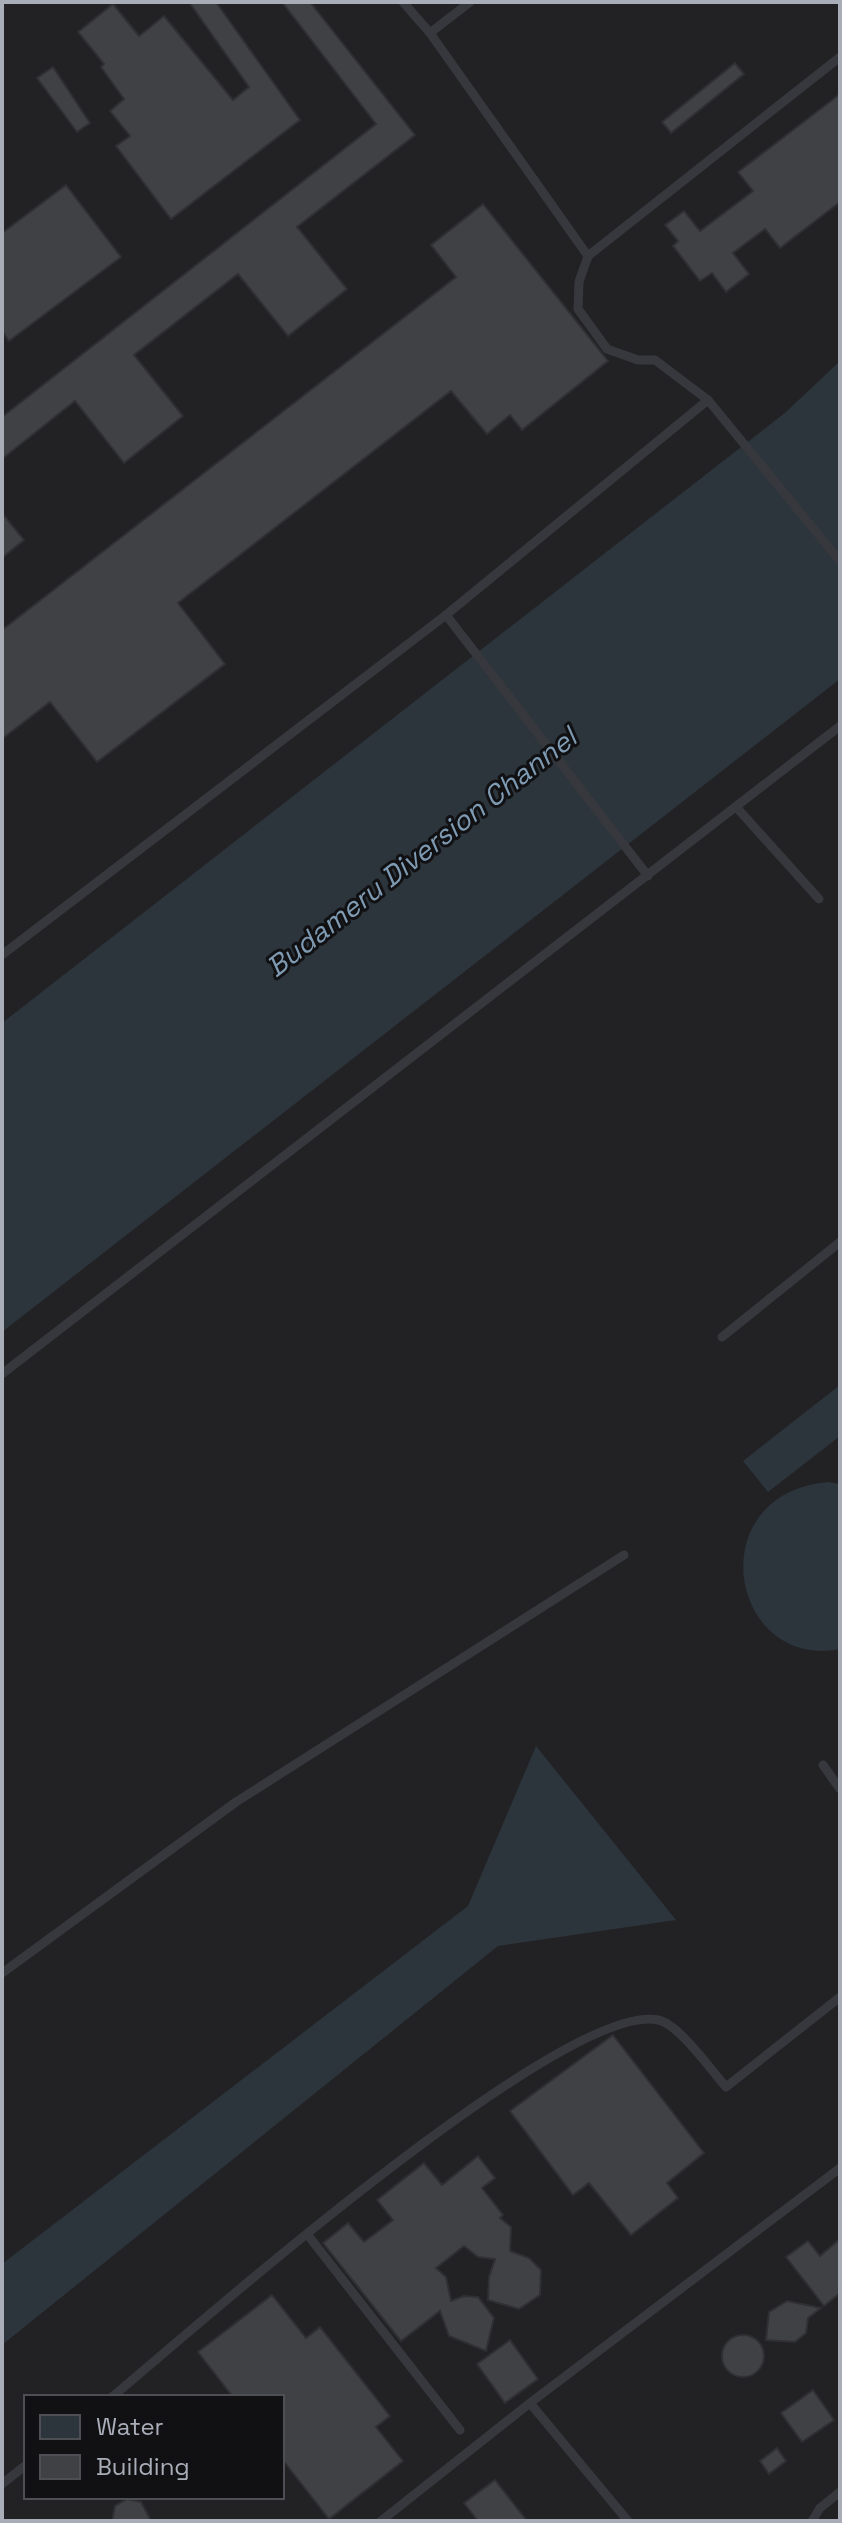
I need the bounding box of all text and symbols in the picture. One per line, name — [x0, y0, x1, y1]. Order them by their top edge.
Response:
water label: Budameru Diversion Channel — [258, 718, 586, 985]
legend — [24, 2395, 284, 2499]
text: Water — [96, 2411, 164, 2442]
text: Building — [96, 2451, 190, 2482]

